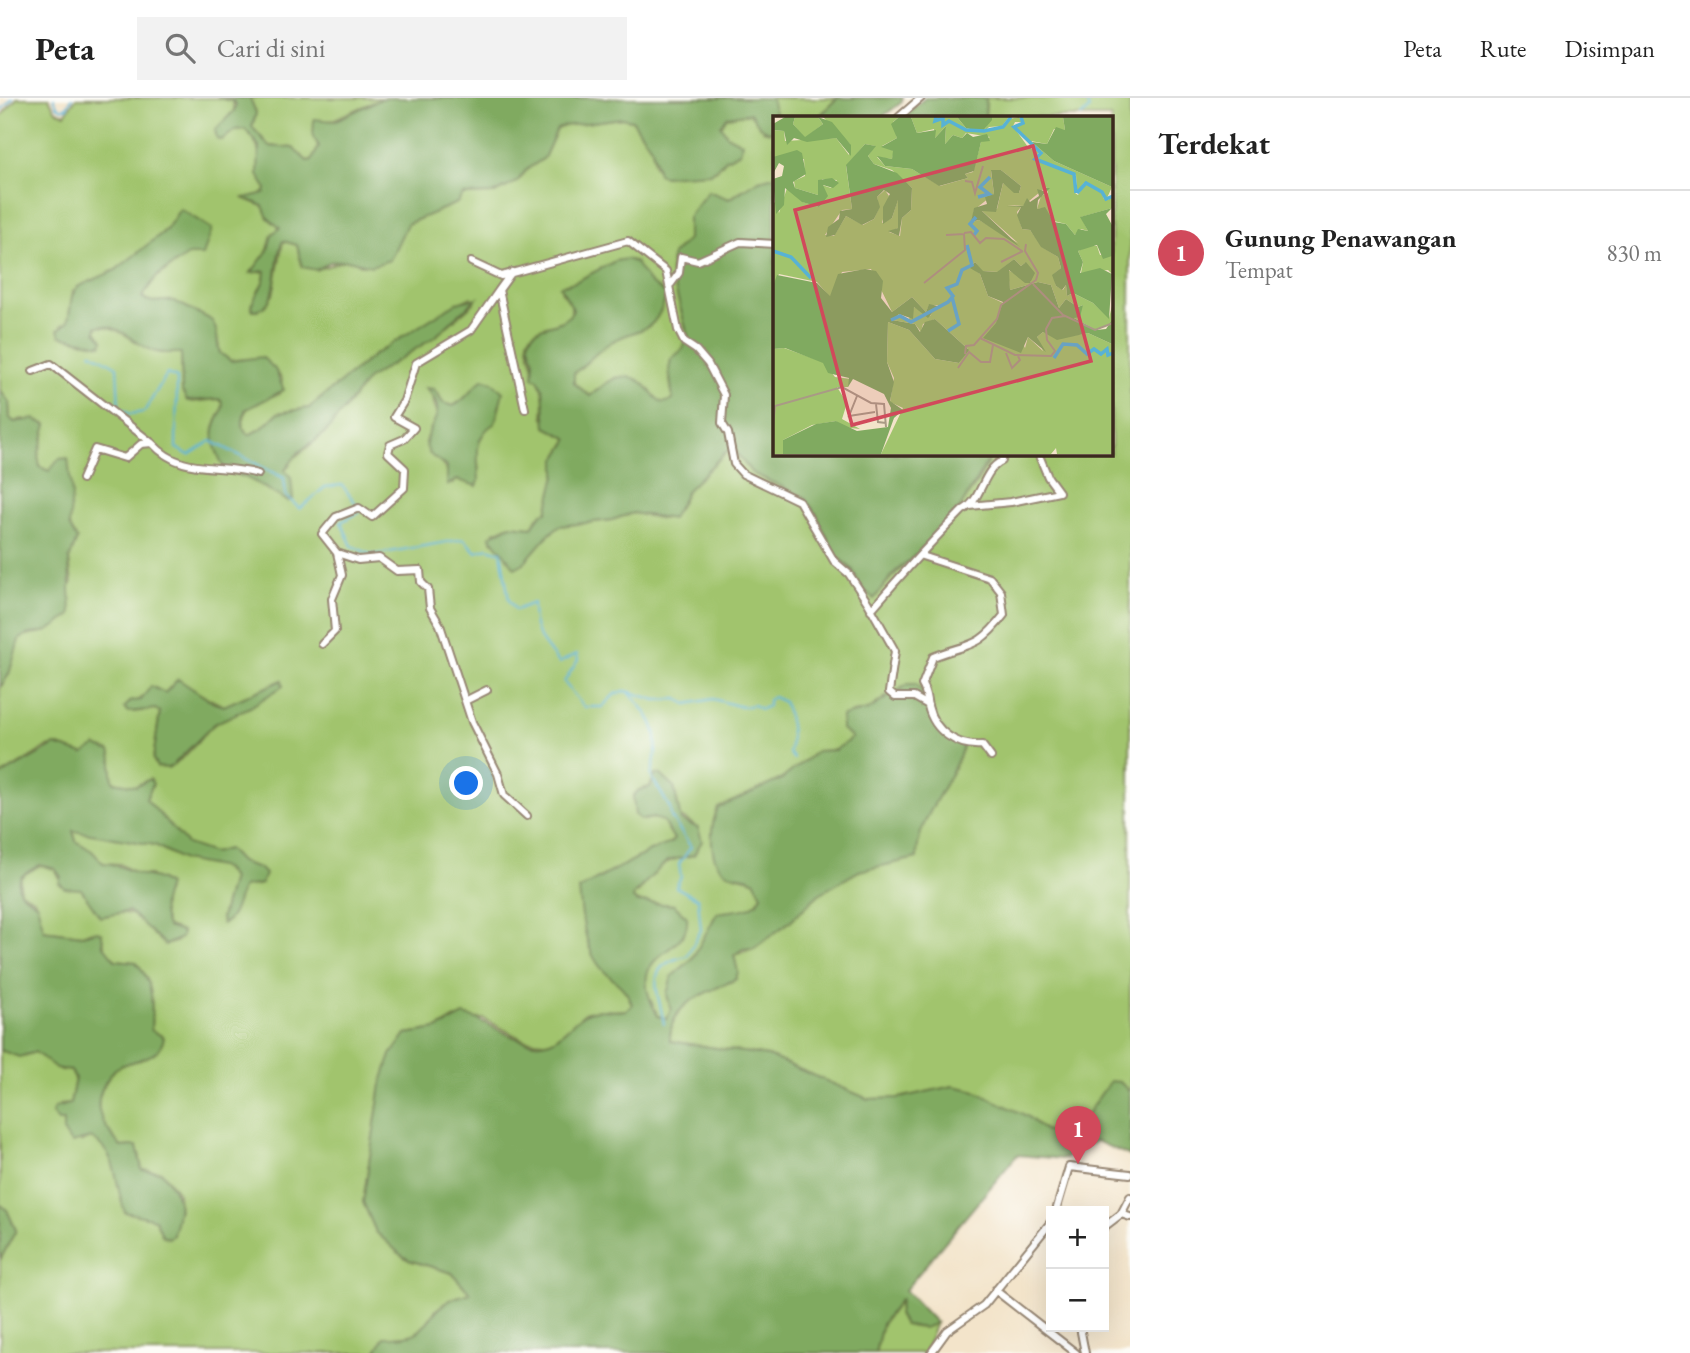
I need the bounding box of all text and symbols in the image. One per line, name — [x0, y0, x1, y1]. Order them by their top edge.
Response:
search box — [137, 17, 627, 80]
text: Peta — [35, 27, 95, 70]
icon: search — [161, 29, 199, 67]
text: Cari di sini — [217, 31, 325, 65]
text: Peta — [1403, 33, 1442, 64]
text: Rute — [1480, 33, 1526, 64]
text: Disimpan — [1564, 33, 1655, 64]
inset map — [773, 116, 1112, 455]
text: Terdekat — [1158, 124, 1270, 163]
text: Gunung Penawangan — [1225, 221, 1456, 255]
text: 1 — [1175, 238, 1187, 268]
text: 830 m — [1606, 238, 1662, 268]
text: Tempat — [1225, 255, 1293, 285]
your location — [449, 766, 483, 800]
pin: 1 — [1055, 1106, 1101, 1164]
map controls — [1046, 1206, 1109, 1332]
button: + — [1046, 1206, 1109, 1269]
button: − — [1046, 1269, 1109, 1332]

